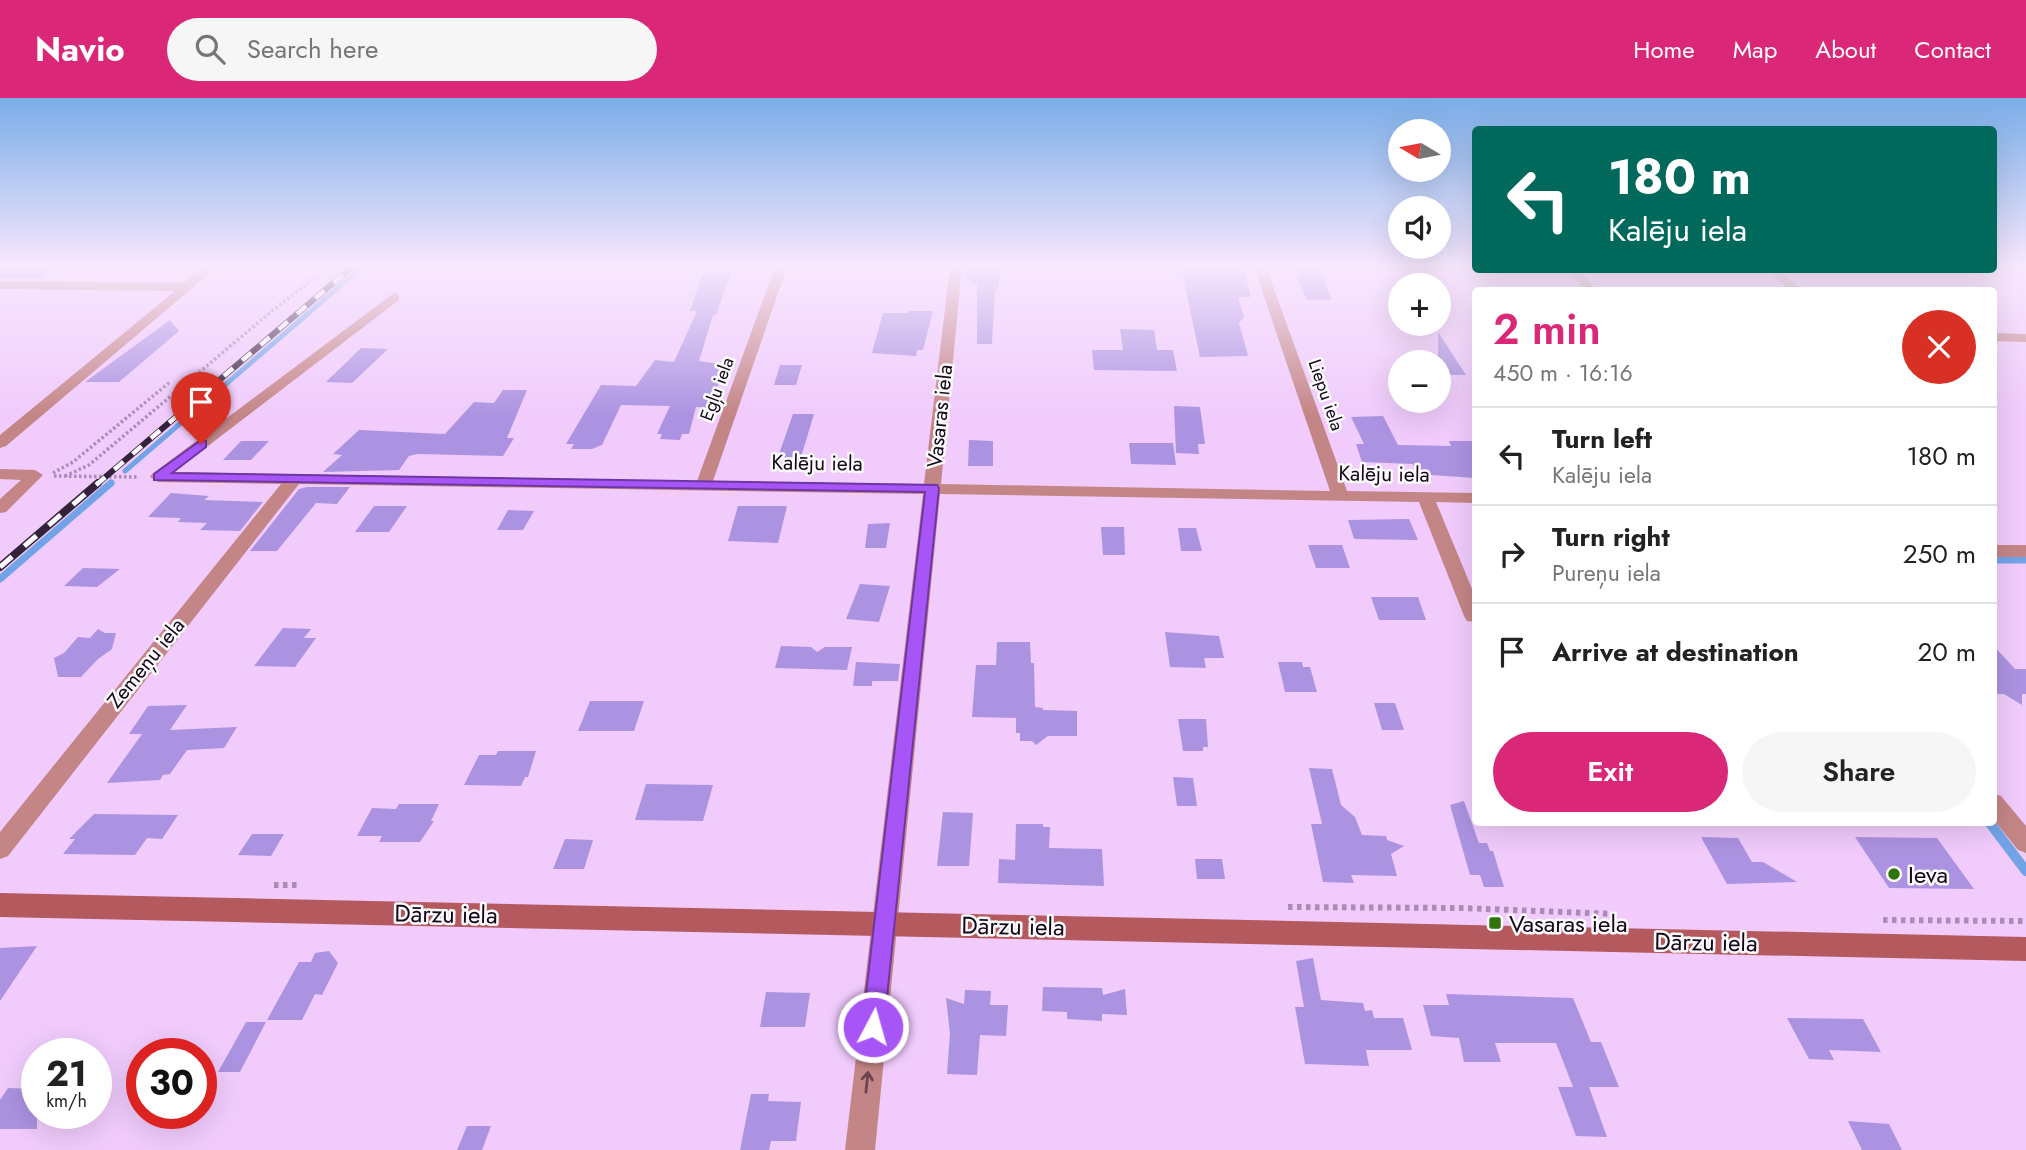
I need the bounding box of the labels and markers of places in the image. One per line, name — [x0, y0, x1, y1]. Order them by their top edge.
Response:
pin — [171, 372, 231, 444]
place label: Ieva — [1908, 857, 1948, 892]
marker: Ieva — [1886, 866, 1902, 882]
place label: Vasaras iela — [1509, 906, 1628, 941]
marker: Vasaras iela — [1487, 915, 1503, 931]

